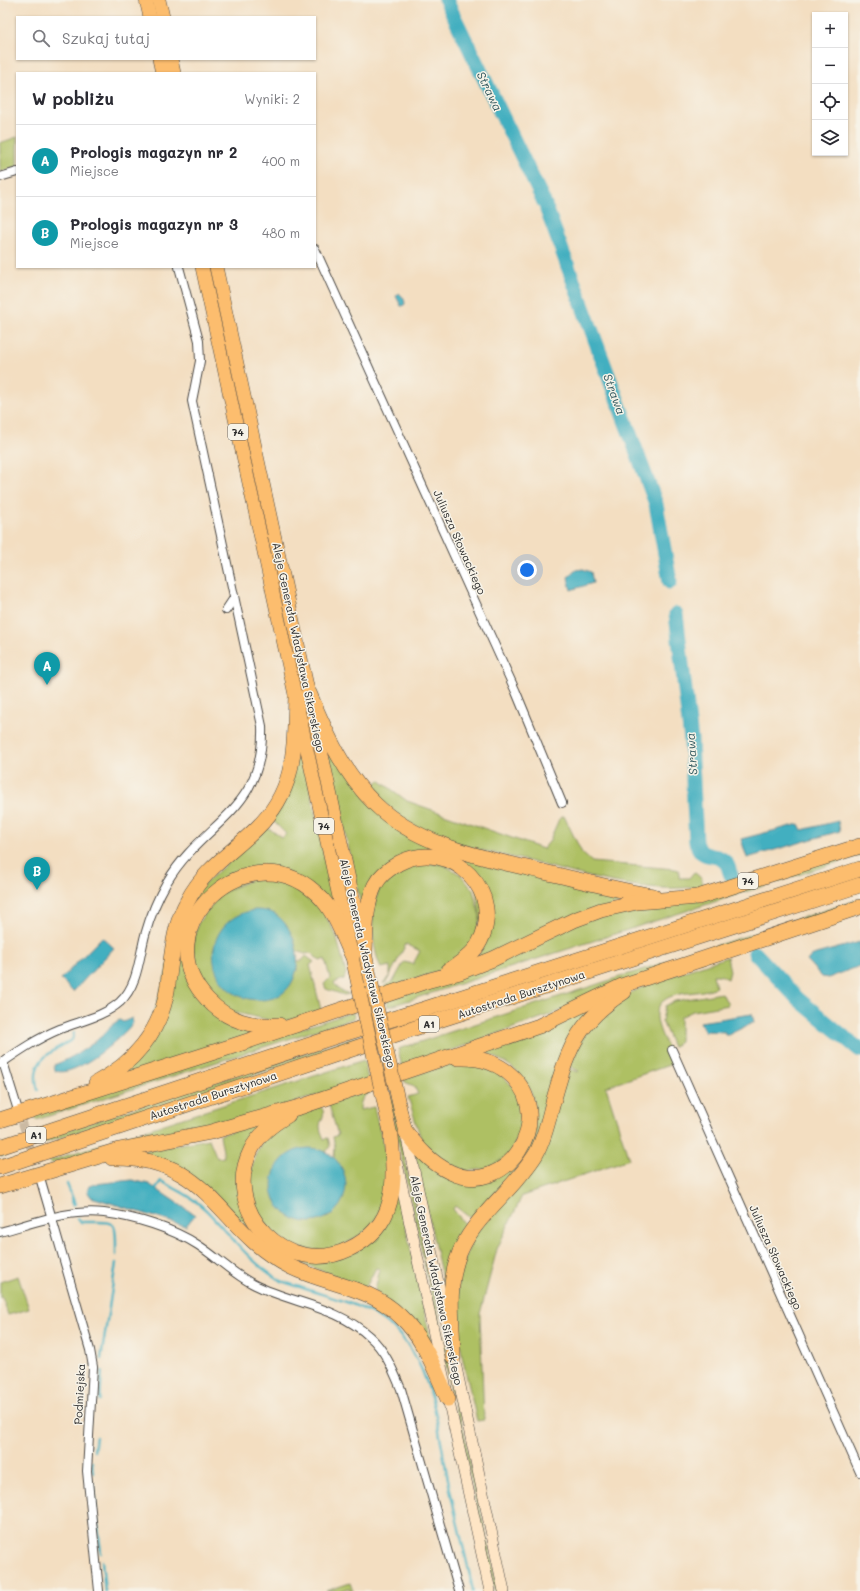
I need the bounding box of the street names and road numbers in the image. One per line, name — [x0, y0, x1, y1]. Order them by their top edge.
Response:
road number: 74 — [228, 424, 248, 440]
street label: Juliusza Słowackiego — [430, 487, 490, 597]
street label: Aleje Generała Władysława Sikorskiego — [269, 541, 329, 754]
road number: 74 — [314, 818, 334, 834]
street label: Aleje Generała Władysława Sikorskiego — [337, 857, 399, 1069]
road number: 74 — [738, 873, 758, 889]
street label: Autostrada Bursztynowa — [455, 966, 587, 1022]
road number: A1 — [419, 1016, 439, 1032]
street label: Autostrada Bursztynowa — [147, 1067, 279, 1123]
road number: A1 — [26, 1127, 46, 1143]
street label: Aleje Generała Władysława Sikorskiego — [407, 1174, 467, 1387]
street label: Juliusza Słowackiego — [746, 1202, 806, 1312]
street label: Podmiejska — [70, 1363, 88, 1425]

